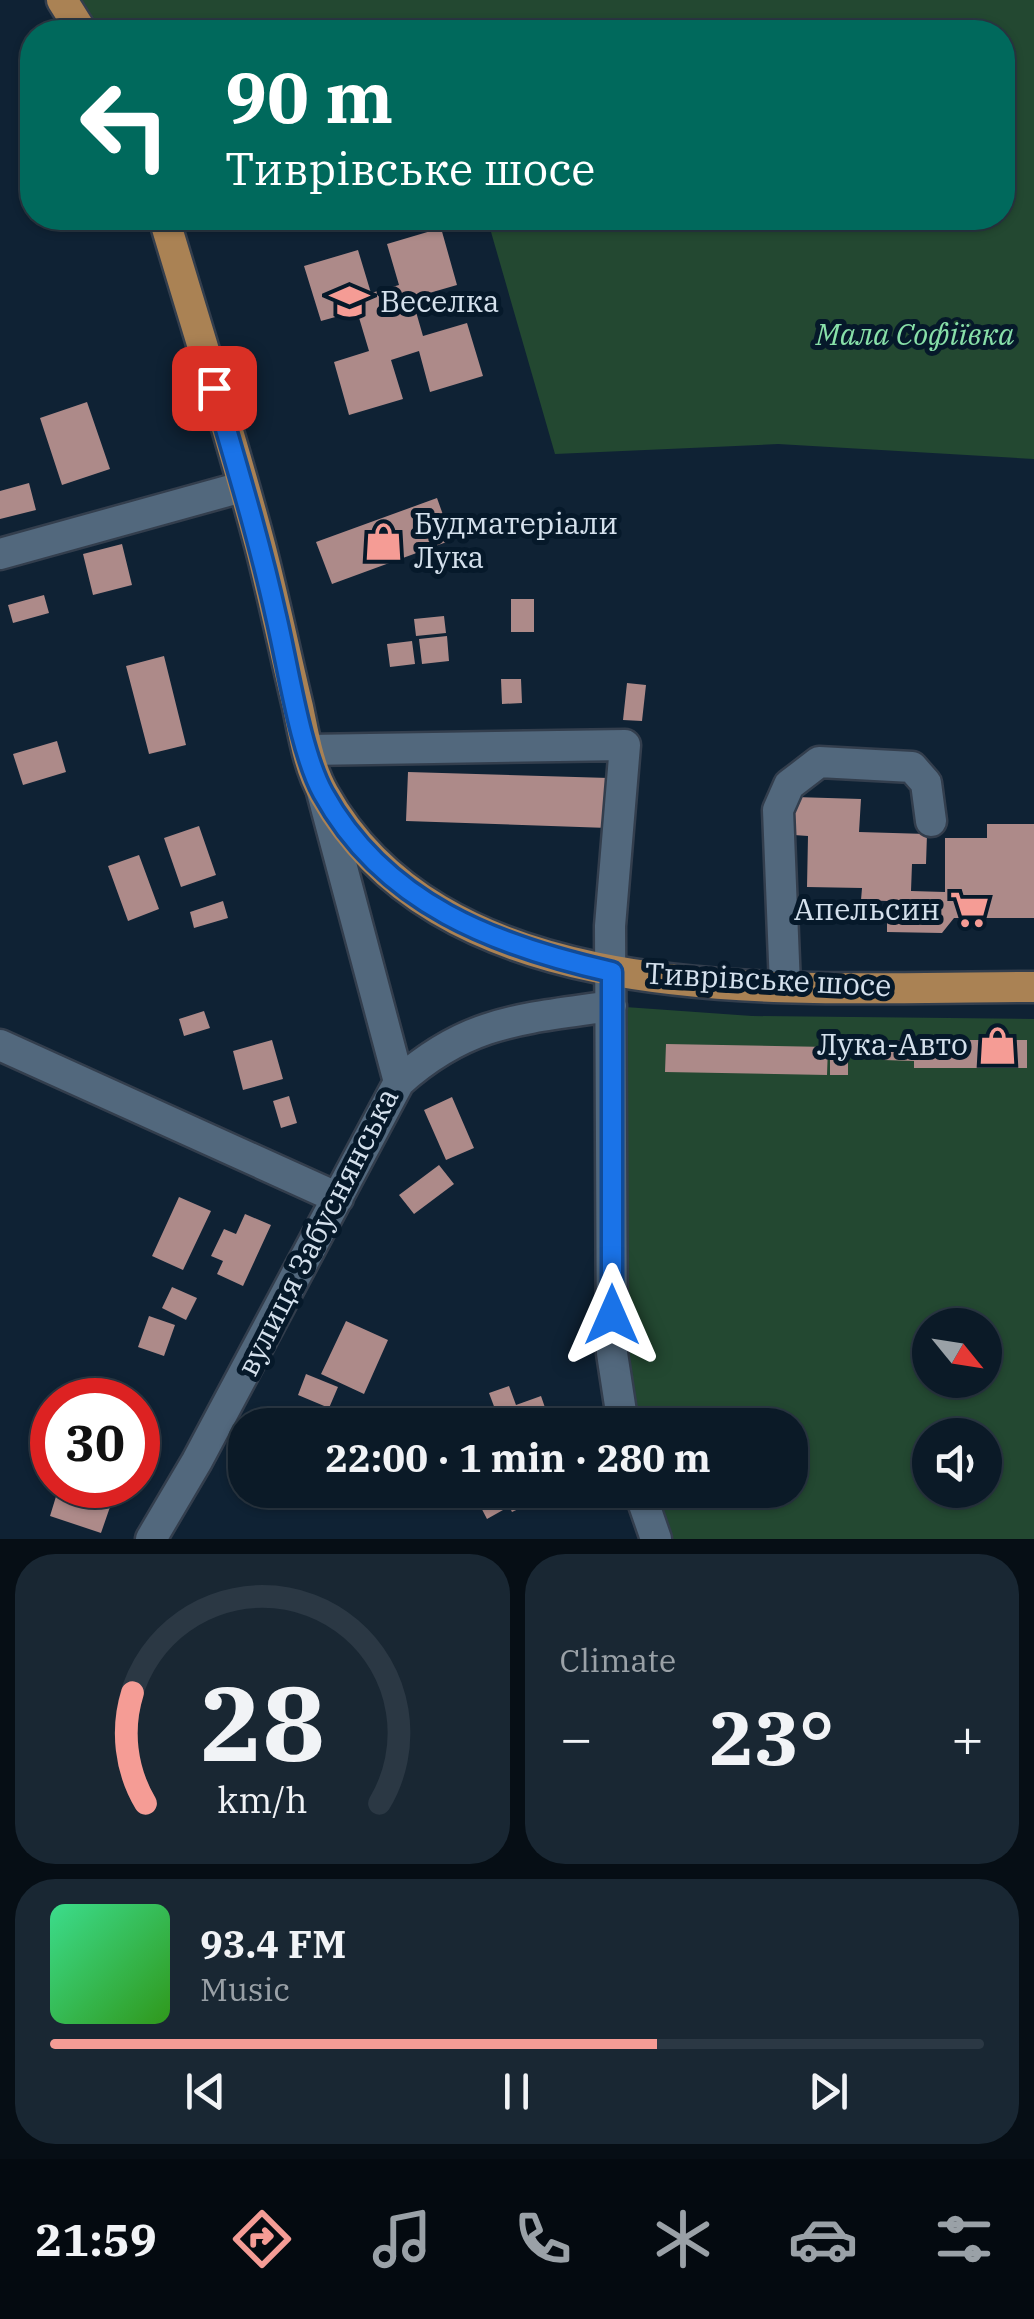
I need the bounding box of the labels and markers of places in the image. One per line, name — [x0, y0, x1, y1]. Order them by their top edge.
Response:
school or university icon: Веселка — [329, 281, 371, 323]
place label: Веселка — [380, 281, 499, 320]
pin — [172, 346, 257, 431]
place label: Будматеріали Лука — [414, 503, 618, 576]
shop icon: Будматеріали Лука — [363, 520, 405, 562]
place label: Апельсин — [794, 889, 940, 928]
supermarket icon: Апельсин — [949, 889, 991, 931]
place label: Лука-Авто — [817, 1024, 968, 1063]
shop icon: Лука-Авто — [977, 1024, 1019, 1066]

